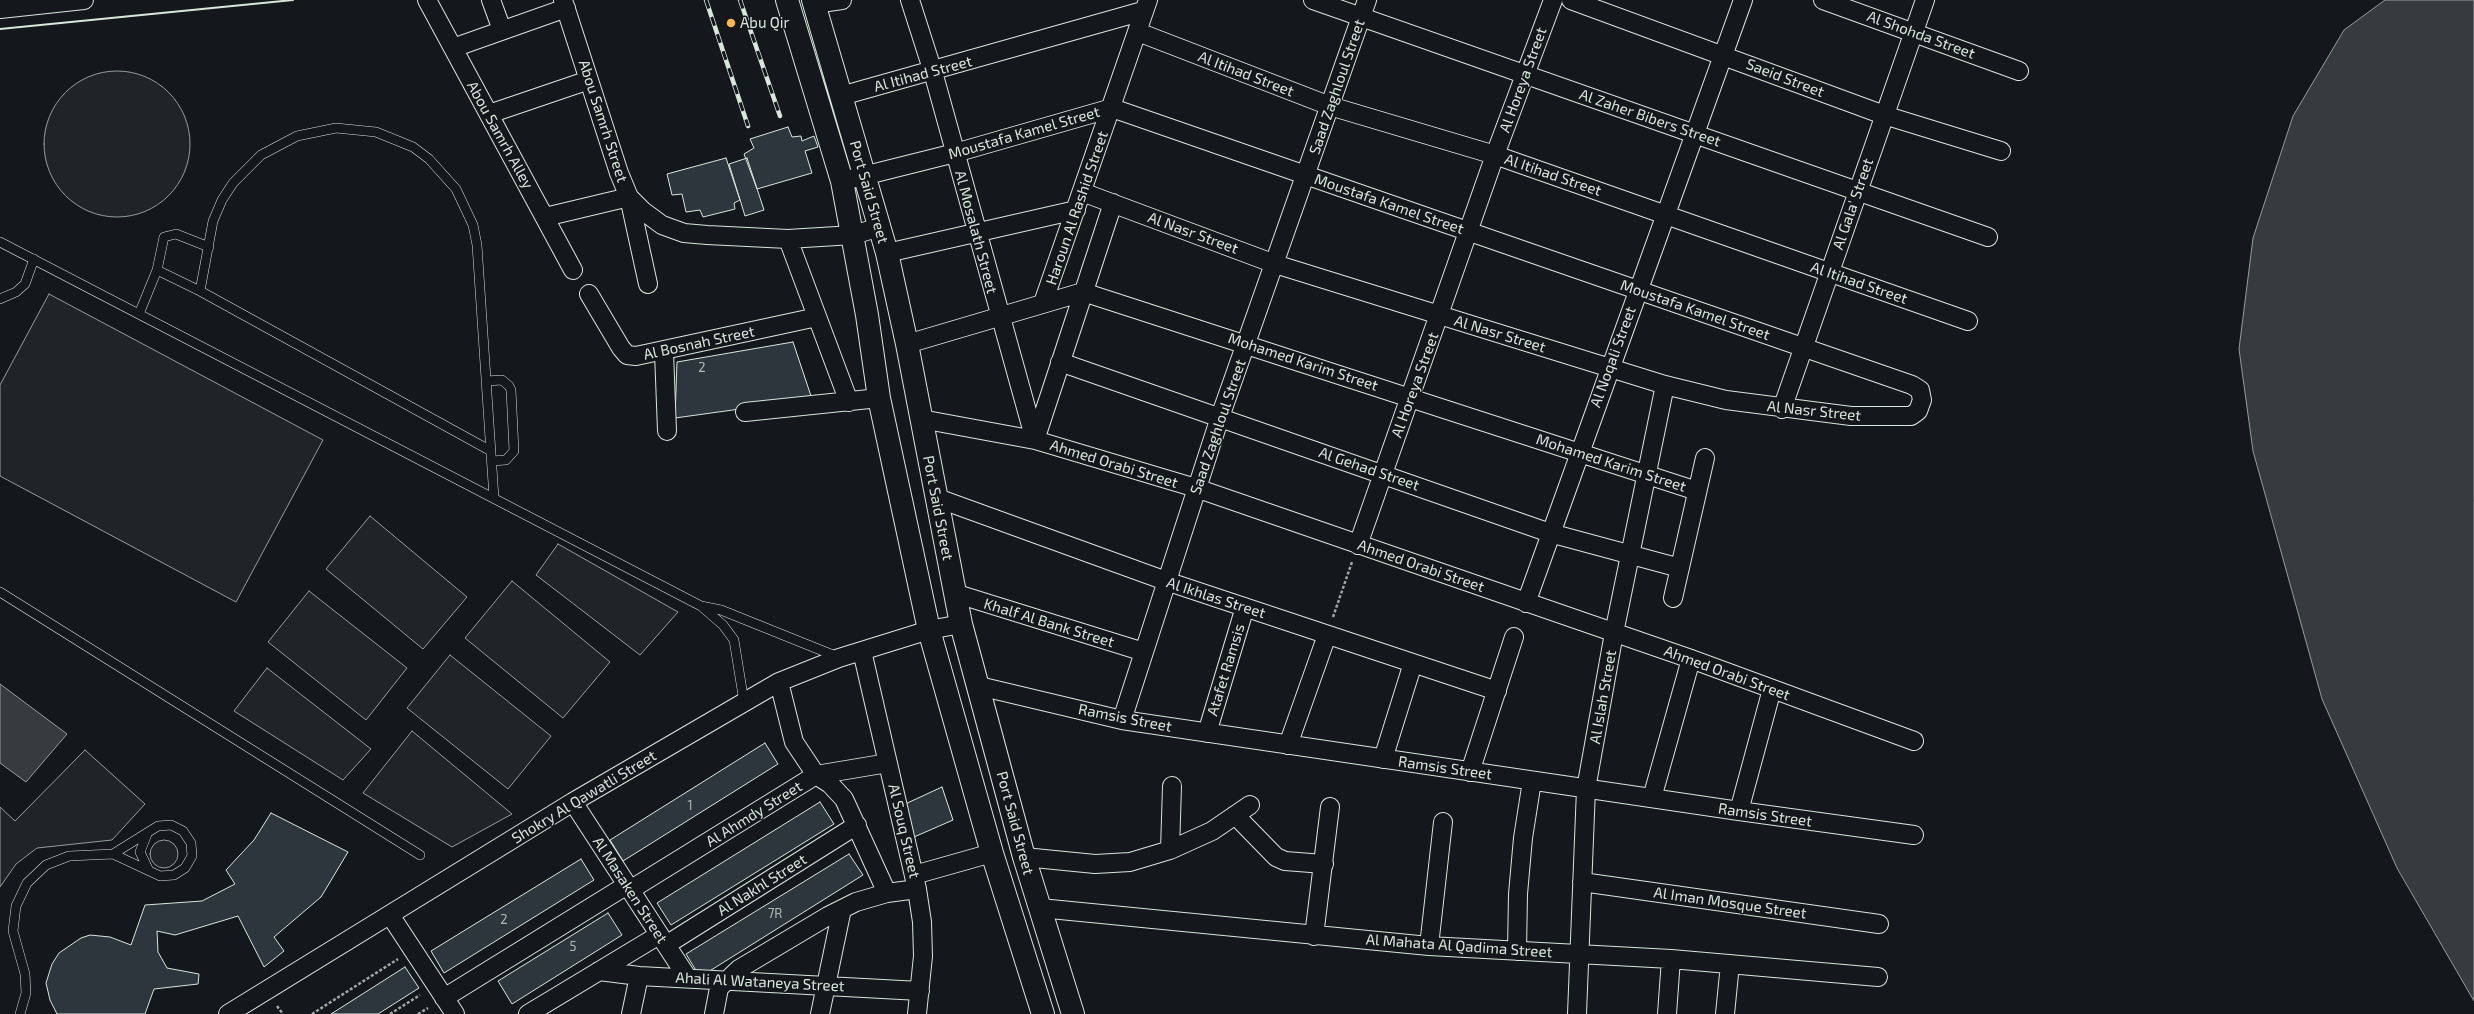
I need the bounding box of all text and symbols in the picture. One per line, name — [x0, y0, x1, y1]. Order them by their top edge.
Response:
street label: Al Shohda Street — [1865, 7, 1977, 63]
place label: Abu Qir — [740, 14, 790, 32]
marker: Abu Qir — [725, 17, 737, 29]
street label: Saad Zaghloul Street — [1305, 17, 1369, 157]
street label: Al Horeya Street — [1496, 25, 1550, 135]
street label: Al Itihad Street — [1196, 47, 1296, 101]
street label: Al Itihad Street — [872, 52, 974, 96]
street label: Saeid Street — [1743, 55, 1827, 101]
street label: Abou Samrh Street — [575, 57, 631, 185]
street label: Abou Samrh Alley — [463, 78, 537, 192]
street label: Al Zaher Bibers Street — [1577, 85, 1723, 151]
street label: Moustafa Kamel Street — [946, 103, 1102, 163]
street label: Haroun Al Rashid Street — [1042, 129, 1112, 287]
street label: Port Said Street — [846, 138, 892, 246]
street label: Al Itihad Street — [1502, 150, 1604, 200]
street label: Al Gala' Street — [1829, 156, 1877, 252]
street label: Al Mosalath Street — [951, 168, 1001, 296]
street label: Moustafa Kamel Street — [1312, 170, 1466, 238]
street label: Al Nasr Street — [1145, 208, 1241, 258]
street label: Al Itihad Street — [1808, 258, 1910, 308]
street label: Moustafa Kamel Street — [1618, 276, 1772, 344]
street label: Al Noqali Street — [1586, 304, 1640, 410]
street label: Al Nasr Street — [1452, 312, 1548, 356]
street label: Al Bosnah Street — [642, 322, 756, 364]
street label: Mohamed Karim Street — [1226, 329, 1380, 395]
street label: Al Horeya Street — [1388, 330, 1442, 440]
street label: Saad Zaghloul Street — [1186, 357, 1250, 497]
house number: 2 — [698, 360, 706, 376]
street label: Al Nasr Street — [1766, 397, 1862, 425]
street label: Mohamed Karim Street — [1534, 430, 1688, 496]
street label: Ahmed Orabi Street — [1048, 436, 1180, 492]
street label: Al Gehad Street — [1316, 443, 1422, 495]
street label: Port Said Street — [919, 454, 957, 562]
street label: Ahmed Orabi Street — [1355, 536, 1487, 596]
street label: Al Ikhlas Street — [1164, 574, 1268, 622]
street label: Khalf Al Bank Street — [982, 595, 1116, 651]
street label: Atafet Ramsis — [1203, 622, 1249, 718]
street label: Ahmed Orabi Street — [1662, 642, 1792, 704]
street label: Al Islah Street — [1586, 649, 1620, 745]
street label: Ramsis Street — [1077, 700, 1173, 736]
street label: Shokry Al Qawatli Street — [508, 747, 660, 847]
street label: Ramsis Street — [1397, 753, 1493, 783]
street label: Port Said Street — [993, 769, 1037, 877]
street label: Al Ahmdy Street — [703, 777, 805, 851]
street label: Al Souq Street — [884, 782, 924, 880]
house number: 1 — [687, 798, 693, 814]
street label: Ramsis Street — [1717, 800, 1813, 830]
street label: Al Masaken Street — [589, 833, 671, 947]
street label: Al Nakhl Street — [714, 850, 810, 920]
street label: Al Iman Mosque Street — [1653, 883, 1807, 923]
house number: 7R — [768, 906, 782, 922]
house number: 2 — [500, 912, 508, 928]
street label: Al Mahata Al Qadima Street — [1365, 931, 1553, 961]
house number: 5 — [570, 939, 576, 955]
street label: Ahali Al Wataneya Street — [675, 969, 845, 995]

